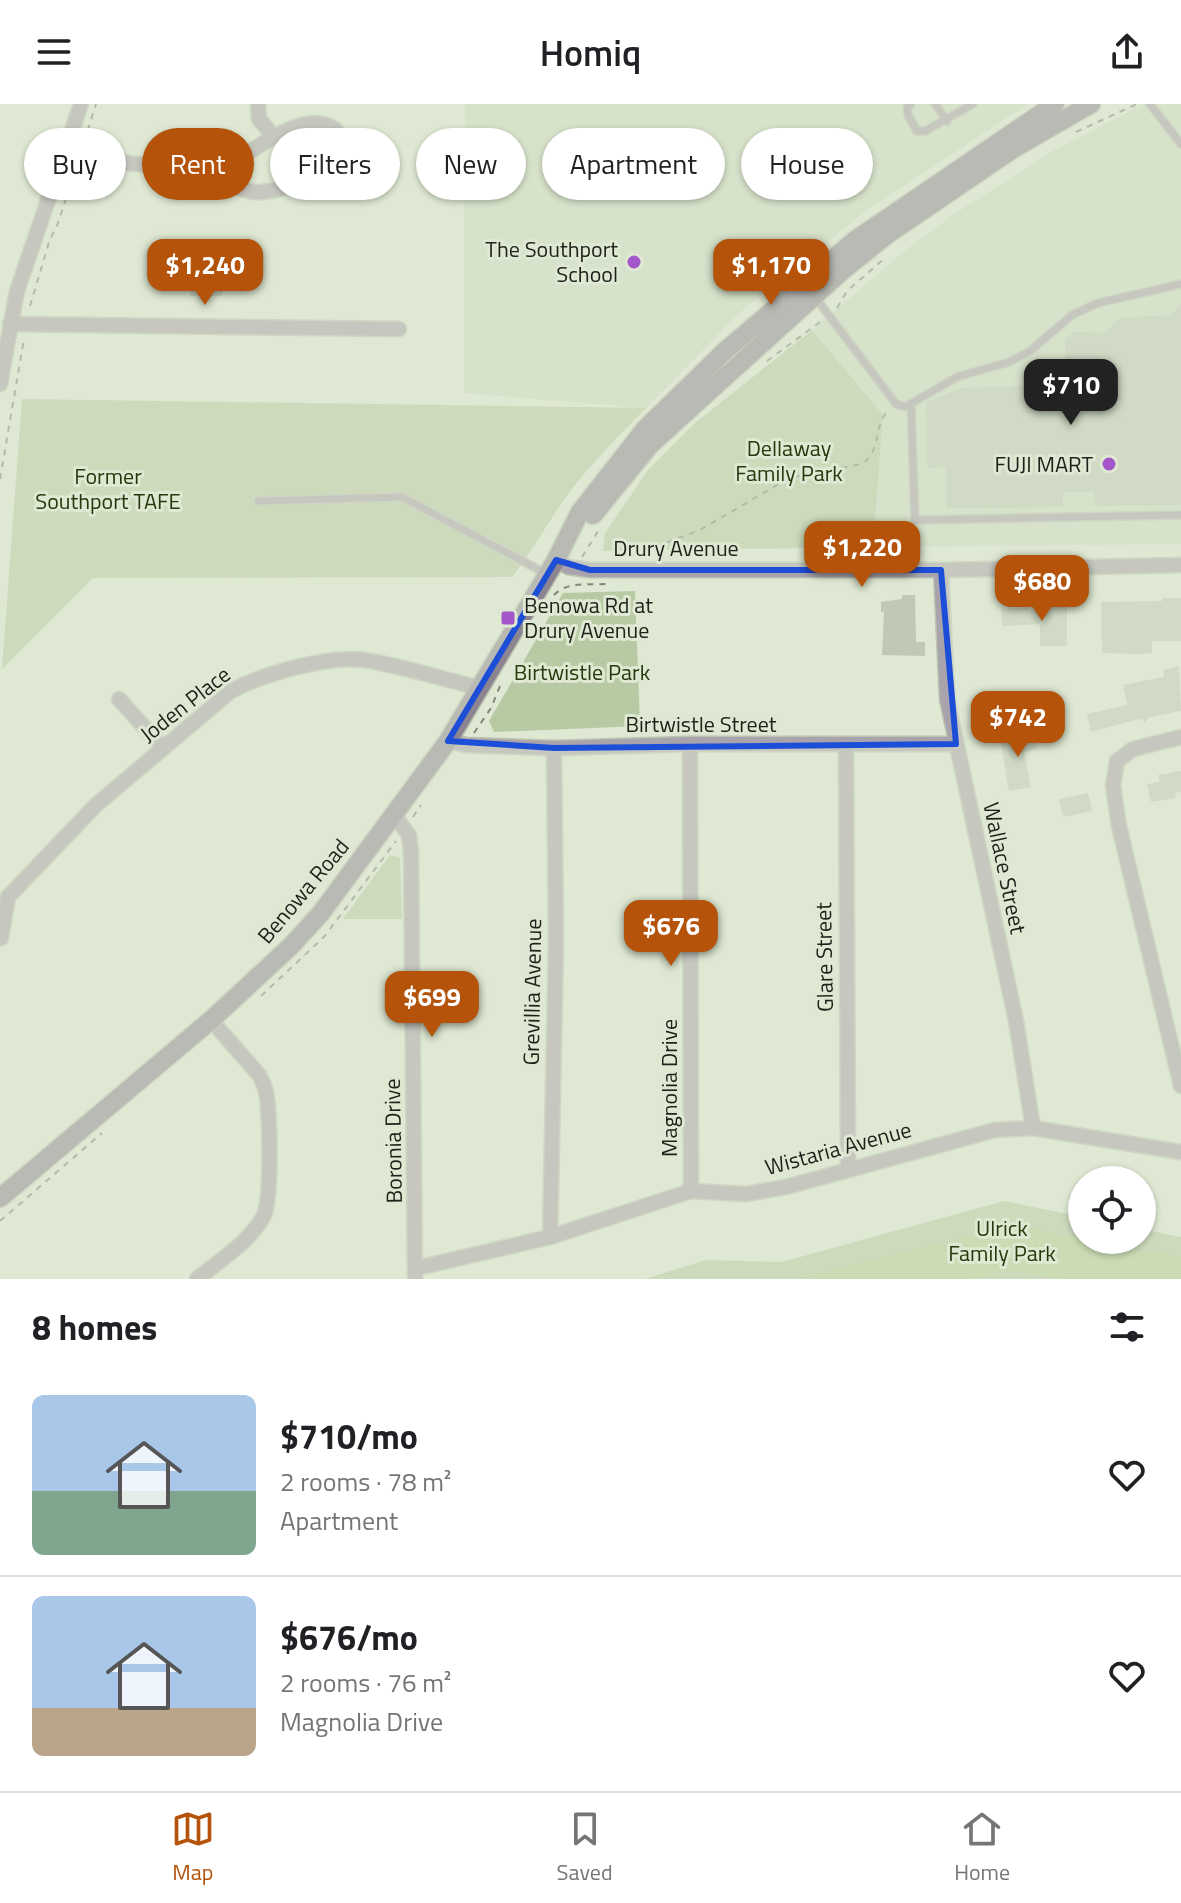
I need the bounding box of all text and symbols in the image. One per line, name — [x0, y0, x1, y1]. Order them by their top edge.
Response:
text: Homiq — [540, 25, 641, 80]
icon: menu — [32, 30, 76, 74]
icon: share — [1105, 30, 1149, 74]
chip: Buy — [24, 128, 126, 200]
chip: Rent — [142, 128, 254, 200]
chip: Filters — [270, 128, 400, 200]
chip: New — [416, 128, 526, 200]
chip: Apartment — [542, 128, 725, 200]
chip: House — [741, 128, 873, 200]
place label: The Southport School — [485, 232, 618, 291]
pin: $1,240 — [140, 239, 270, 307]
pin: $1,170 — [706, 239, 836, 307]
text: $1,240 — [165, 245, 245, 284]
text: $1,170 — [731, 245, 811, 284]
marker: The Southport School — [625, 253, 643, 271]
pin: $710 — [1024, 359, 1118, 427]
text: $710 — [1042, 365, 1100, 404]
park label: Dellaway Family Park — [735, 431, 843, 490]
place label: FUJI MART — [995, 447, 1093, 481]
marker: FUJI MART — [1100, 455, 1118, 473]
park label: Former Southport TAFE — [35, 459, 181, 518]
pin: $1,220 — [797, 521, 927, 589]
text: $1,220 — [822, 527, 902, 566]
street label: Drury Avenue — [613, 531, 739, 565]
pin: $680 — [995, 555, 1089, 623]
text: $680 — [1013, 561, 1071, 600]
place label: Benowa Rd at Drury Avenue — [524, 588, 653, 647]
marker: Benowa Rd at Drury Avenue — [499, 609, 517, 627]
park label: Birtwistle Park — [514, 655, 651, 689]
street label: Joden Place — [132, 658, 238, 750]
pin: $742 — [971, 691, 1065, 759]
text: $742 — [989, 697, 1047, 736]
street label: Birtwistle Street — [626, 707, 777, 741]
street label: Wallace Street — [974, 799, 1036, 937]
street label: Benowa Road — [249, 831, 357, 951]
pin: $676 — [624, 900, 718, 968]
street label: Glare Street — [806, 902, 842, 1012]
text: $676 — [642, 906, 700, 945]
street label: Grevillia Avenue — [514, 918, 550, 1066]
pin: $699 — [385, 971, 479, 1039]
text: $699 — [403, 977, 461, 1016]
street label: Magnolia Drive — [652, 1019, 686, 1157]
street label: Boronia Drive — [375, 1078, 411, 1204]
street label: Wistaria Avenue — [761, 1112, 915, 1184]
map controls — [1068, 1166, 1156, 1254]
button: locate — [1068, 1166, 1156, 1254]
park label: Ulrick Family Park — [948, 1211, 1056, 1270]
text: 8 homes — [32, 1301, 157, 1353]
icon: filters — [1105, 1305, 1149, 1349]
text: $710/mo — [280, 1410, 418, 1462]
icon: home — [96, 1427, 192, 1523]
icon: heart — [1105, 1453, 1149, 1497]
text: 2 rooms · 78 m² — [280, 1462, 451, 1501]
text: Apartment — [280, 1501, 398, 1540]
text: $676/mo — [280, 1611, 418, 1663]
icon: home — [96, 1628, 192, 1724]
icon: heart — [1105, 1654, 1149, 1698]
text: 2 rooms · 76 m² — [280, 1663, 451, 1702]
text: Magnolia Drive — [280, 1702, 443, 1741]
tab: Map — [171, 1807, 215, 1889]
tab: Saved — [557, 1807, 613, 1889]
tab: Home — [954, 1807, 1010, 1889]

